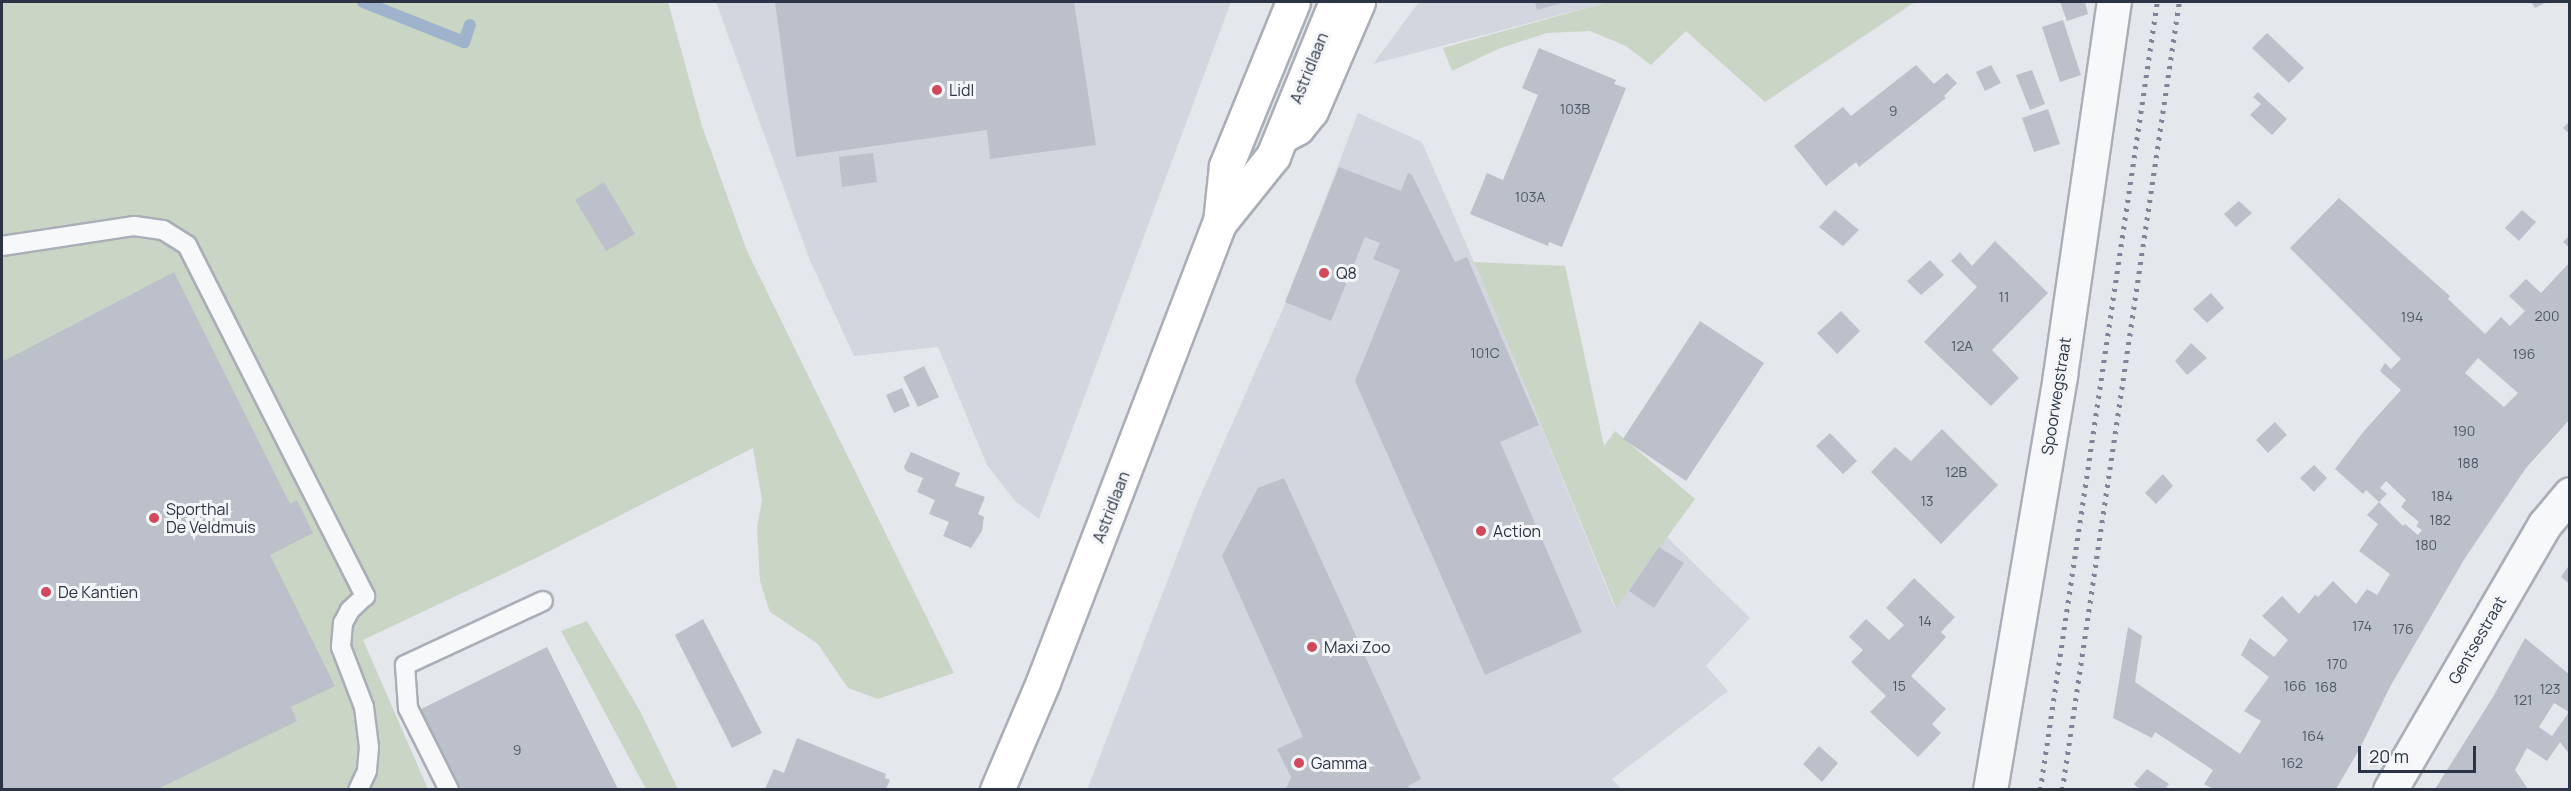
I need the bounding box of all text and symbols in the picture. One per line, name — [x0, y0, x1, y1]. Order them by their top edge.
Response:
street label: Astridlaan — [1286, 30, 1332, 106]
place label: Lidl — [949, 80, 974, 100]
marker: Lidl — [930, 83, 944, 97]
house number: 103B — [1560, 101, 1590, 117]
house number: 9 — [1889, 103, 1897, 119]
house number: 103A — [1515, 189, 1545, 205]
place label: Q8 — [1336, 263, 1357, 283]
marker: Q8 — [1317, 266, 1331, 280]
house number: 11 — [1999, 289, 2009, 305]
house number: 200 — [2534, 308, 2560, 324]
house number: 194 — [2401, 309, 2423, 325]
street label: Spoorwegstraat — [2037, 336, 2075, 456]
house number: 12A — [1951, 338, 1973, 354]
house number: 101C — [1470, 345, 1500, 361]
house number: 196 — [2513, 346, 2535, 362]
house number: 190 — [2453, 423, 2475, 439]
house number: 188 — [2457, 455, 2479, 471]
house number: 12B — [1945, 464, 1967, 480]
street label: Astridlaan — [1089, 469, 1133, 545]
house number: 184 — [2431, 488, 2453, 504]
house number: 13 — [1920, 493, 1934, 509]
place label: Sporthal De Veldmuis — [166, 499, 256, 537]
marker: Sporthal De Veldmuis — [147, 511, 161, 525]
house number: 182 — [2429, 512, 2451, 528]
place label: Action — [1493, 521, 1541, 541]
marker: Action — [1474, 524, 1488, 538]
house number: 180 — [2415, 537, 2437, 553]
place label: De Kantien — [58, 582, 138, 602]
marker: De Kantien — [39, 585, 53, 599]
street label: Gentsestraat — [2444, 593, 2510, 687]
house number: 14 — [1918, 613, 1932, 629]
house number: 174 — [2352, 618, 2372, 634]
house number: 176 — [2392, 621, 2414, 637]
place label: Maxi Zoo — [1324, 637, 1390, 657]
marker: Maxi Zoo — [1305, 640, 1319, 654]
house number: 170 — [2326, 656, 2348, 672]
house number: 15 — [1892, 678, 1906, 694]
house number: 166 — [2284, 678, 2306, 694]
house number: 168 — [2315, 679, 2337, 695]
house number: 123 — [2539, 681, 2561, 697]
house number: 121 — [2514, 692, 2532, 708]
house number: 164 — [2302, 728, 2324, 744]
scale bar — [2361, 734, 2480, 772]
house number: 9 — [513, 742, 521, 758]
text: 20 m — [2369, 744, 2409, 768]
place label: Gamma — [1311, 753, 1367, 773]
house number: 162 — [2281, 755, 2303, 771]
marker: Gamma — [1292, 756, 1306, 770]

